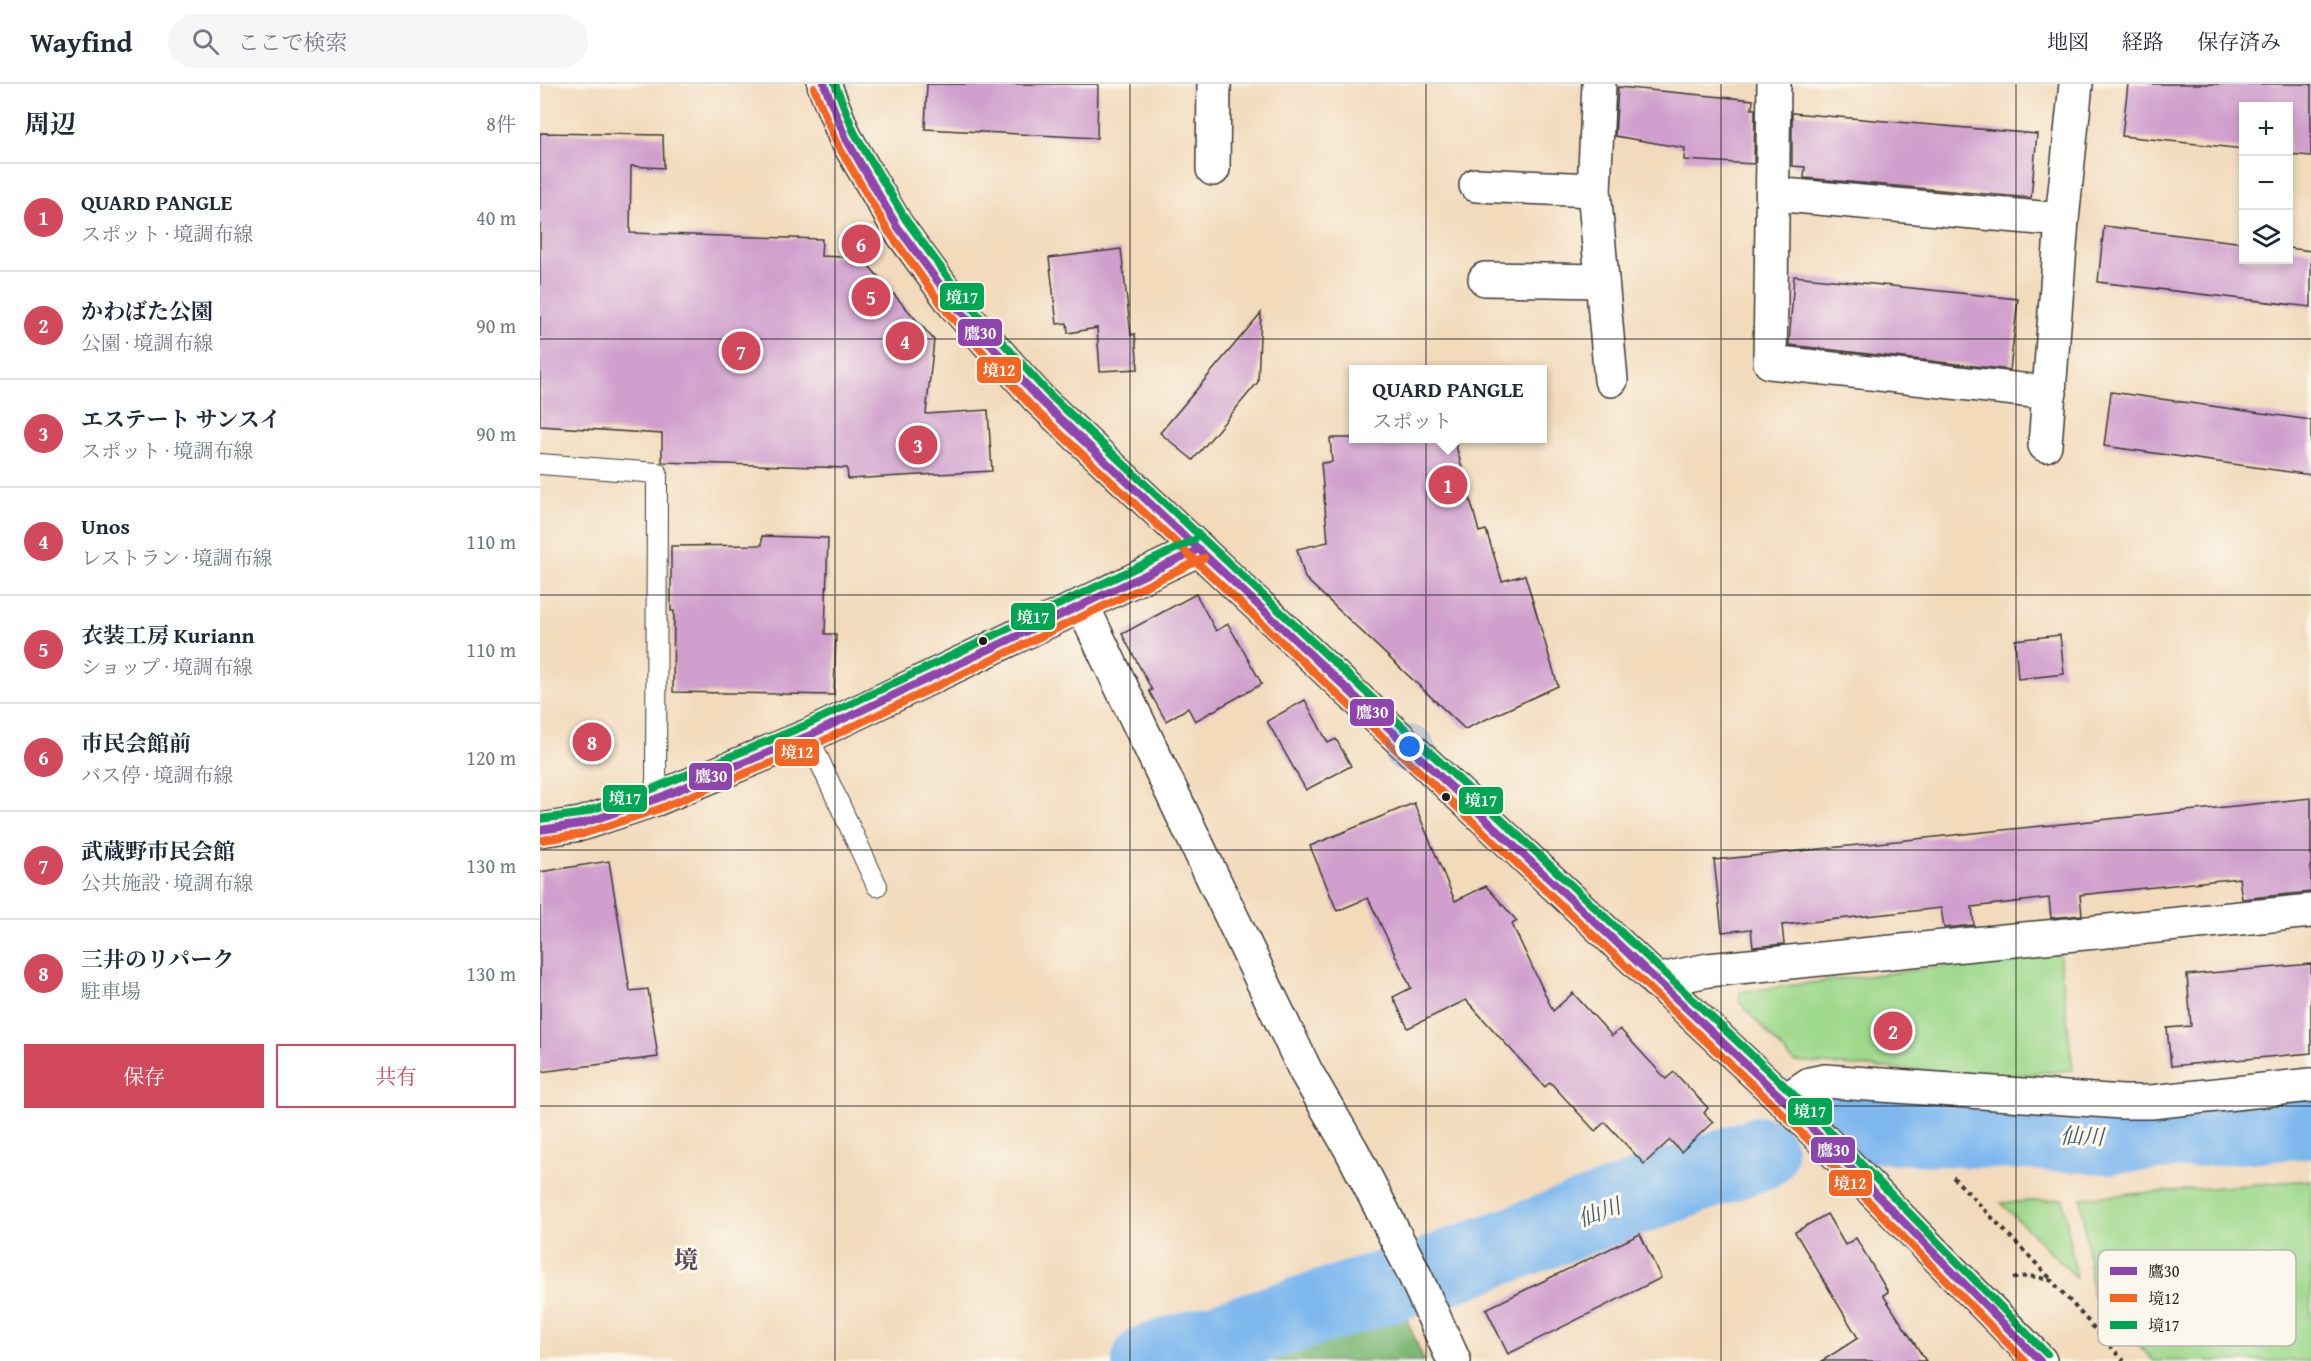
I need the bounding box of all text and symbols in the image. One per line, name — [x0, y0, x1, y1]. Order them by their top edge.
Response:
search box — [168, 14, 588, 68]
text: Wayfind — [30, 21, 132, 62]
icon: search — [189, 25, 222, 58]
text: ここで検索 — [237, 26, 348, 58]
text: 地図 — [2047, 26, 2089, 57]
text: 経路 — [2122, 26, 2164, 57]
text: 保存済み — [2197, 26, 2281, 57]
map controls — [2239, 102, 2293, 264]
button: + — [2239, 102, 2293, 156]
text: 周辺 — [24, 104, 76, 143]
text: 8件 — [486, 109, 516, 138]
button: − — [2239, 156, 2293, 210]
text: QUARD PANGLE — [81, 186, 232, 218]
text: 1 — [38, 203, 49, 232]
text: 40 m — [476, 203, 516, 232]
button: layers — [2239, 210, 2293, 264]
text: スポット · 境調布線 — [81, 219, 253, 248]
pin: 6 — [842, 222, 880, 266]
pin: 5 — [852, 274, 890, 320]
line badge: 境17 — [939, 282, 985, 311]
text: 境17 — [946, 285, 978, 309]
text: かわばた公園 — [81, 295, 213, 327]
text: 2 — [38, 311, 49, 340]
text: 90 m — [476, 311, 516, 340]
pin: 4 — [886, 318, 925, 364]
line badge: 鷹30 — [957, 318, 1003, 347]
text: 鷹30 — [964, 321, 996, 345]
text: 公園 · 境調布線 — [81, 328, 213, 357]
pin: 7 — [722, 328, 760, 374]
line badge: 境12 — [976, 356, 1022, 384]
text: 境12 — [983, 358, 1015, 382]
popup — [1349, 365, 1547, 443]
text: QUARD PANGLE — [1372, 373, 1524, 405]
text: エステート サンスイ — [81, 403, 281, 435]
text: スポット — [1372, 406, 1452, 435]
text: 3 — [38, 419, 49, 448]
text: 90 m — [476, 419, 516, 448]
pin: 3 — [898, 422, 938, 468]
text: スポット · 境調布線 — [81, 436, 253, 465]
pin: 1 — [1428, 462, 1468, 508]
text: Unos — [81, 510, 130, 542]
text: 4 — [38, 527, 49, 556]
text: 110 m — [466, 527, 516, 556]
text: レストラン · 境調布線 — [81, 543, 273, 572]
line badge: 境17 — [1010, 602, 1056, 631]
text: 境17 — [1017, 605, 1049, 629]
text: 衣装工房 Kuriann — [81, 619, 255, 651]
text: 5 — [38, 635, 49, 664]
text: 110 m — [466, 635, 516, 664]
unlabelled marker — [977, 635, 989, 647]
text: ショップ · 境調布線 — [81, 652, 253, 681]
line badge: 鷹30 — [1349, 698, 1395, 727]
text: 鷹30 — [1356, 700, 1388, 724]
pin: 8 — [572, 720, 612, 764]
text: 市民会館前 — [81, 727, 191, 759]
your location — [1395, 732, 1424, 761]
line badge: 境12 — [774, 738, 820, 767]
text: 境12 — [781, 740, 813, 764]
text: 6 — [38, 743, 49, 772]
text: 120 m — [466, 743, 516, 772]
text: バス停 · 境調布線 — [81, 760, 233, 789]
line badge: 鷹30 — [688, 762, 733, 791]
text: 鷹30 — [695, 764, 727, 788]
line badge: 境17 — [602, 784, 648, 813]
text: 境17 — [609, 786, 641, 810]
line badge: 境17 — [1458, 786, 1504, 815]
text: 境17 — [1465, 788, 1497, 812]
unlabelled marker — [1440, 791, 1452, 803]
text: 武蔵野市民会館 — [81, 835, 235, 867]
text: 7 — [38, 851, 49, 880]
text: 130 m — [466, 851, 516, 880]
text: 公共施設 · 境調布線 — [81, 868, 253, 897]
text: 三井のリパーク — [81, 943, 234, 975]
text: 8 — [38, 959, 49, 988]
text: 130 m — [466, 959, 516, 988]
text: 駐車場 — [81, 976, 141, 1005]
pin: 2 — [1874, 1008, 1912, 1054]
button: 保存 — [24, 1044, 264, 1108]
button: 共有 — [276, 1044, 516, 1108]
line badge: 境17 — [1787, 1097, 1833, 1126]
text: 境17 — [1794, 1099, 1826, 1123]
water label: 仙川 — [2059, 1119, 2107, 1153]
line badge: 鷹30 — [1810, 1136, 1856, 1164]
text: 鷹30 — [1817, 1138, 1849, 1162]
line badge: 境12 — [1828, 1169, 1873, 1197]
text: 境12 — [1834, 1171, 1866, 1195]
water label: 仙川 — [1573, 1189, 1627, 1235]
district label: 境 — [674, 1242, 698, 1277]
legend — [2098, 1250, 2296, 1346]
text: 鷹30 — [2148, 1259, 2180, 1283]
text: 境12 — [2148, 1286, 2179, 1310]
text: 境17 — [2148, 1313, 2180, 1337]

